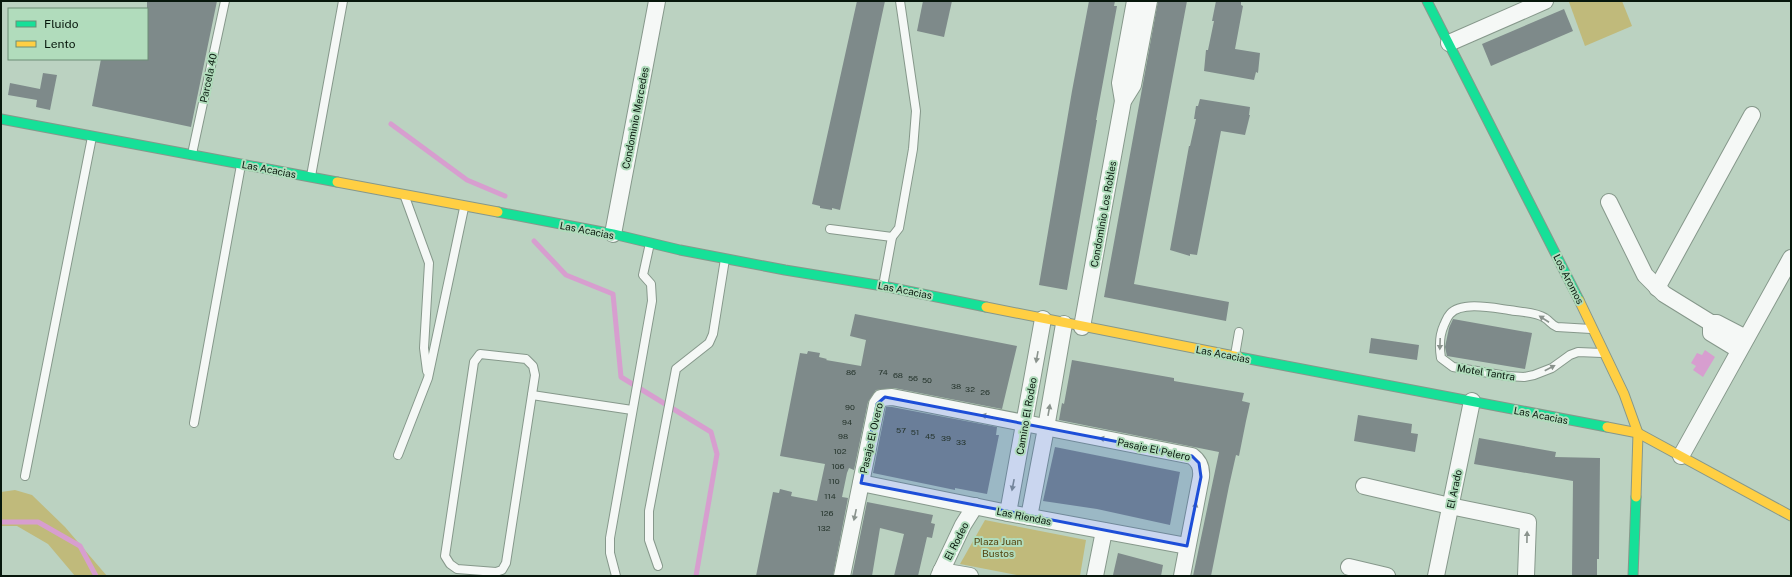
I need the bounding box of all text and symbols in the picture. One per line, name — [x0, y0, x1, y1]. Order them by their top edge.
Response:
legend — [8, 8, 148, 60]
text: Fluido — [44, 17, 79, 31]
text: Lento — [44, 37, 76, 51]
street label: Parcela 40 — [197, 52, 219, 104]
street label: Condominio Mercedes — [619, 66, 651, 170]
street label: Las Acacias — [241, 158, 297, 180]
street label: Condominio Los Robles — [1088, 160, 1118, 268]
street label: Las Acacias — [559, 219, 615, 241]
street label: Los Aromos — [1551, 252, 1587, 306]
street label: Las Acacias — [877, 279, 933, 301]
one-way arrow — [1539, 315, 1549, 323]
one-way arrow — [1436, 337, 1443, 350]
street label: Las Acacias — [1195, 343, 1251, 365]
one-way arrow — [1033, 351, 1039, 364]
street label: Motel Tantra — [1456, 361, 1516, 383]
one-way arrow — [1545, 365, 1556, 371]
house number: 86 — [846, 367, 856, 377]
house number: 74 — [878, 367, 888, 377]
house number: 68 — [893, 370, 903, 380]
house number: 56 — [908, 373, 918, 383]
house number: 50 — [922, 375, 932, 385]
street label: Camino El Rodeo — [1013, 376, 1039, 456]
house number: 38 — [951, 381, 961, 391]
house number: 32 — [965, 384, 975, 394]
house number: 26 — [980, 387, 990, 397]
street label: Pasaje El Overo — [857, 401, 885, 474]
house number: 90 — [845, 402, 855, 412]
one-way arrow — [1046, 404, 1052, 416]
street label: Las Acacias — [1513, 404, 1569, 426]
one-way arrow — [980, 413, 993, 419]
house number: 94 — [842, 417, 852, 427]
house number: 57 — [896, 425, 906, 435]
house number: 51 — [911, 427, 919, 437]
house number: 98 — [838, 431, 848, 441]
house number: 45 — [925, 431, 935, 441]
house number: 39 — [941, 433, 951, 443]
street label: Pasaje El Pelero — [1116, 435, 1192, 463]
one-way arrow — [1099, 436, 1112, 442]
house number: 33 — [956, 437, 966, 447]
house number: 102 — [834, 446, 847, 456]
house number: 106 — [831, 461, 845, 471]
street label: El Arado — [1444, 468, 1464, 510]
house number: 110 — [828, 476, 840, 486]
one-way arrow — [1010, 479, 1016, 491]
house number: 114 — [824, 491, 836, 501]
one-way arrow — [1193, 502, 1199, 514]
street label: Las Riendas — [996, 505, 1052, 527]
house number: 126 — [820, 508, 834, 518]
one-way arrow — [851, 508, 857, 521]
street label: El Rodeo — [941, 520, 971, 562]
house number: 132 — [817, 523, 831, 533]
one-way arrow — [1524, 531, 1531, 543]
park label: Plaza Juan Bustos — [974, 535, 1023, 559]

